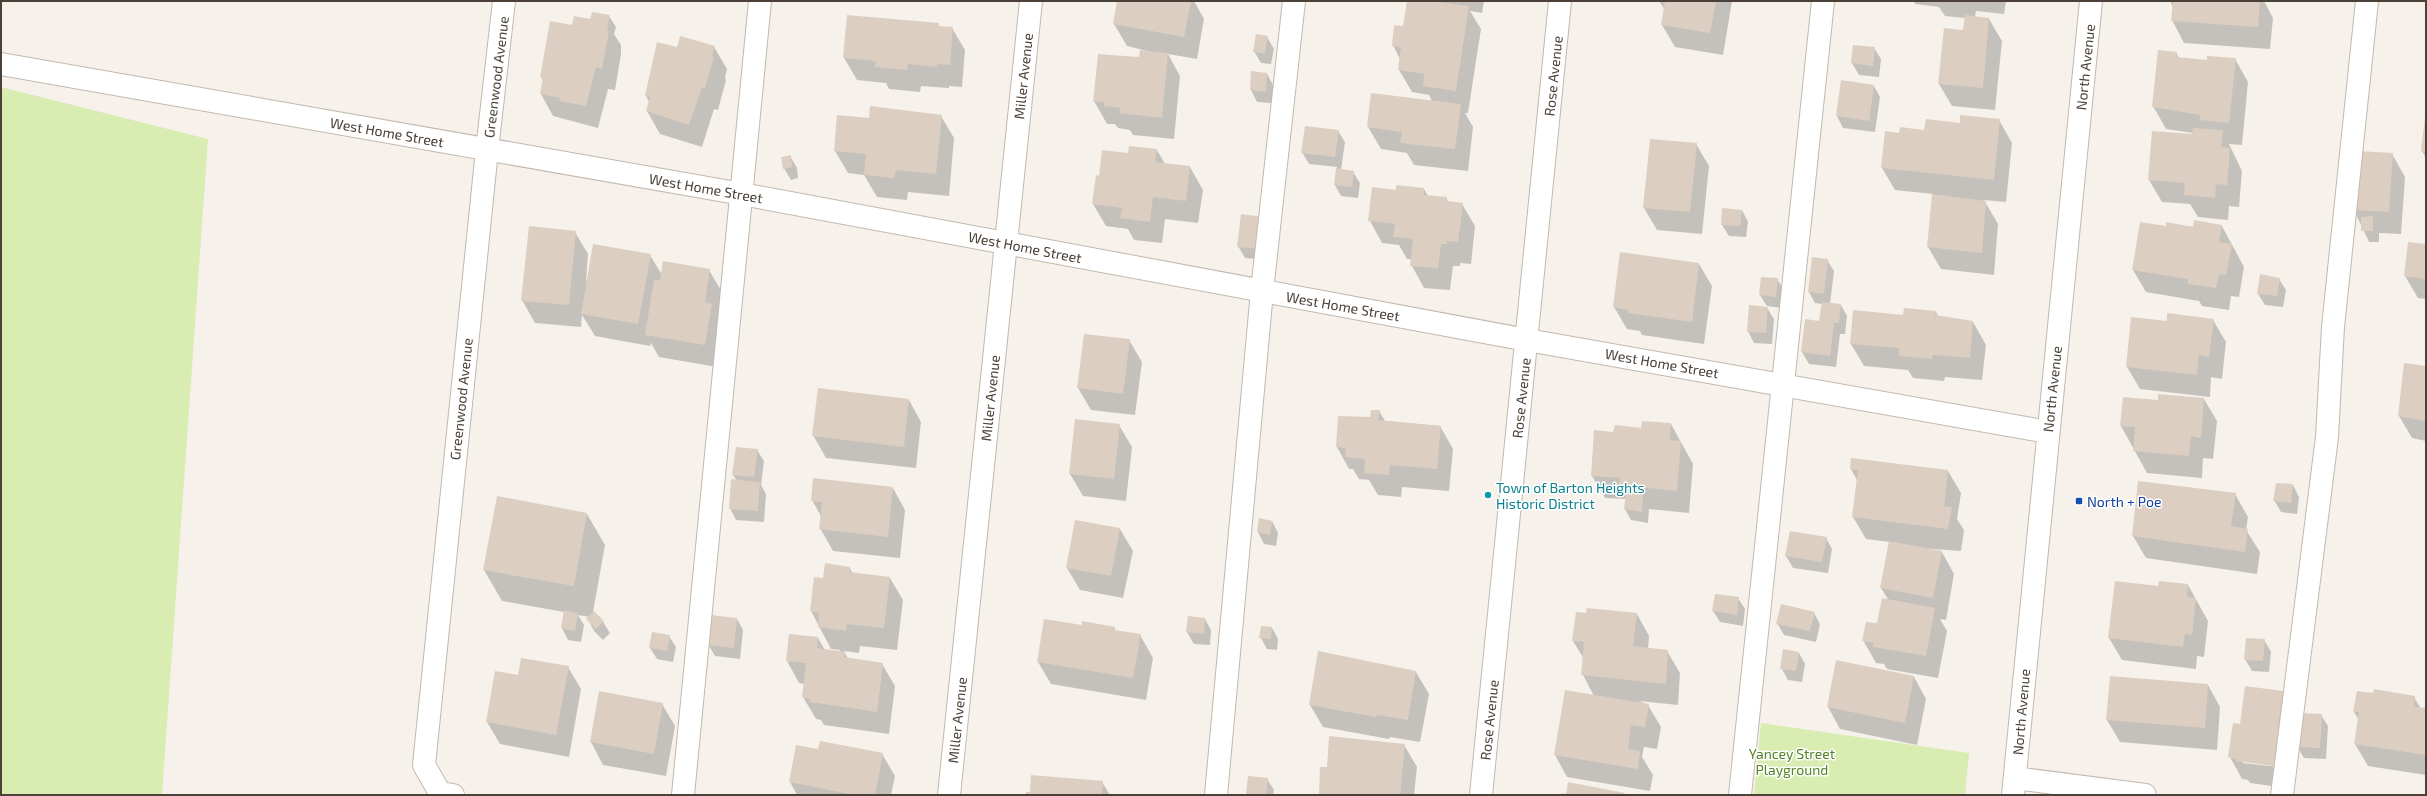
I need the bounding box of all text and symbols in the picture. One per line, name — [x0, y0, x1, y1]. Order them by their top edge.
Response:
street label: Greenwood Avenue — [480, 15, 512, 139]
street label: North Avenue — [2072, 23, 2098, 111]
street label: Miller Avenue — [1010, 32, 1036, 120]
street label: Rose Avenue — [1540, 35, 1566, 117]
street label: West Home Street — [329, 114, 445, 150]
street label: West Home Street — [648, 170, 764, 206]
street label: West Home Street — [967, 228, 1083, 266]
street label: West Home Street — [1285, 288, 1401, 324]
street label: Greenwood Avenue — [446, 337, 476, 461]
street label: West Home Street — [1604, 345, 1720, 381]
street label: North Avenue — [2039, 345, 2065, 433]
street label: Miller Avenue — [977, 354, 1003, 442]
street label: Rose Avenue — [1508, 357, 1534, 439]
place label: Town of Barton Heights Historic District — [1496, 479, 1645, 512]
marker: Town of Barton Heights Historic District — [1483, 490, 1493, 500]
place label: North + Poe — [2087, 493, 2162, 510]
marker: North + Poe — [2074, 496, 2084, 506]
street label: North Avenue — [2009, 668, 2033, 756]
street label: Miller Avenue — [944, 676, 970, 764]
street label: Rose Avenue — [1476, 679, 1502, 761]
park label: Yancey Street Playground — [1749, 745, 1835, 778]

